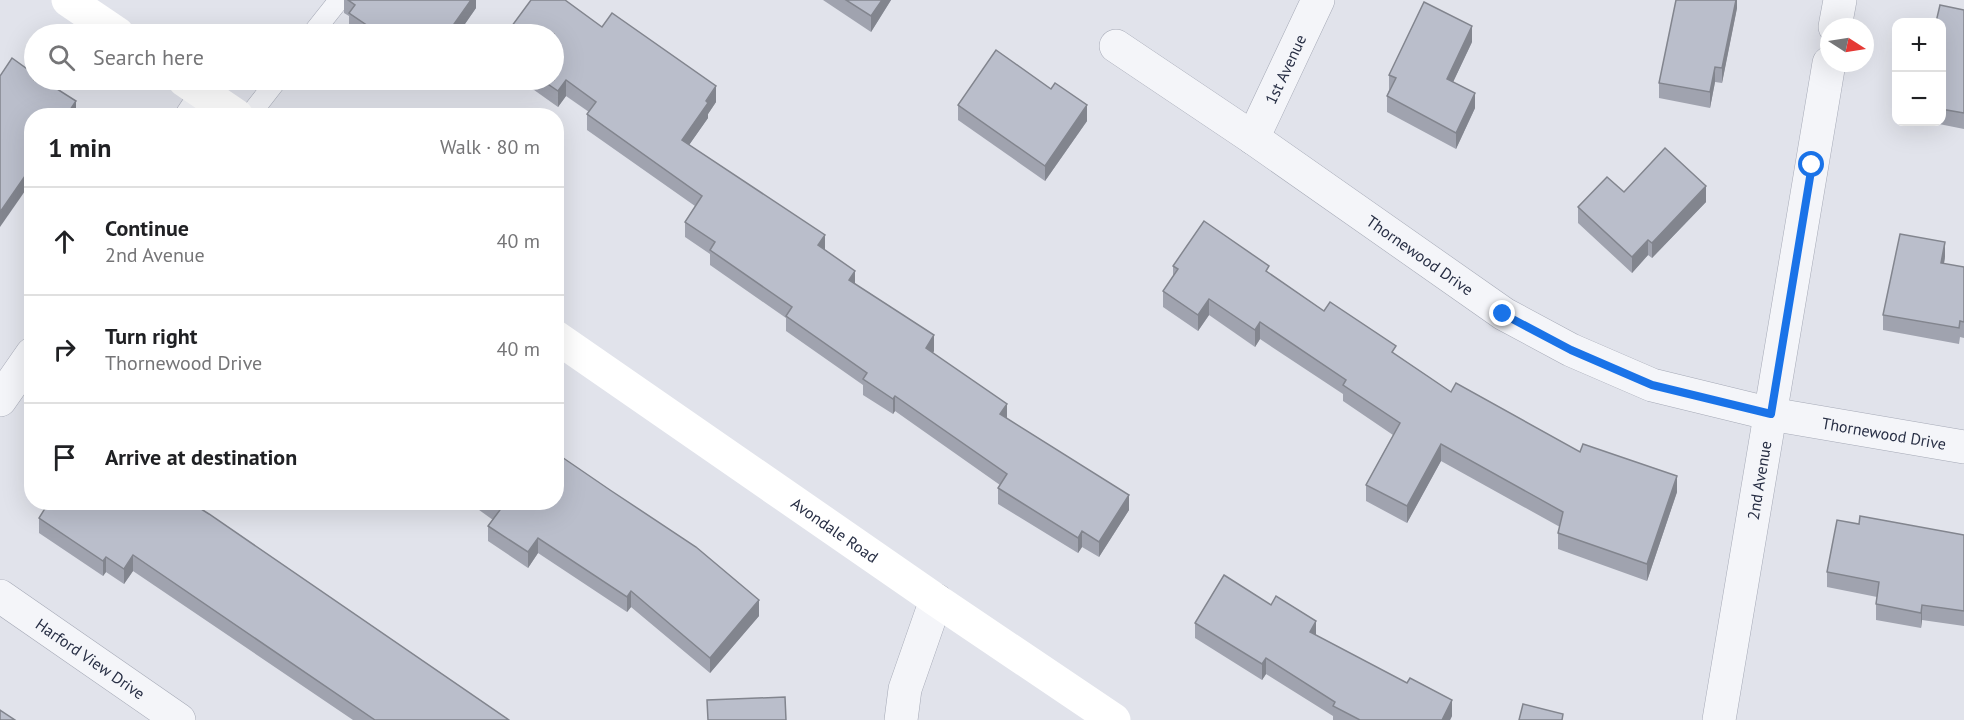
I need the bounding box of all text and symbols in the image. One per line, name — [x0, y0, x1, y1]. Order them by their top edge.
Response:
north arrow — [1820, 18, 1874, 72]
map controls — [1892, 18, 1946, 126]
button: + — [1892, 18, 1946, 72]
search box — [24, 24, 564, 90]
street label: 1st Avenue — [1260, 31, 1310, 107]
icon: search — [45, 41, 78, 74]
text: Search here — [93, 43, 204, 71]
button: − — [1892, 72, 1946, 126]
text: 1 min — [48, 131, 111, 164]
text: Walk · 80 m — [440, 134, 540, 160]
route start — [1798, 151, 1824, 177]
street label: Thornewood Drive — [1363, 211, 1477, 299]
text: Continue — [105, 214, 189, 242]
icon: ahead — [48, 225, 81, 258]
text: 40 m — [497, 228, 540, 254]
text: 2nd Avenue — [105, 242, 205, 268]
route end — [1489, 300, 1515, 326]
text: Turn right — [105, 322, 197, 350]
icon: right — [48, 333, 81, 366]
text: 40 m — [497, 336, 540, 362]
text: Thornewood Drive — [105, 350, 262, 376]
street label: Thornewood Drive — [1820, 413, 1948, 454]
street label: 2nd Avenue — [1743, 439, 1776, 521]
icon: arrive — [48, 441, 81, 474]
text: Arrive at destination — [105, 443, 297, 471]
street label: Avondale Road — [787, 493, 882, 567]
street label: Harford View Drive — [32, 614, 149, 703]

